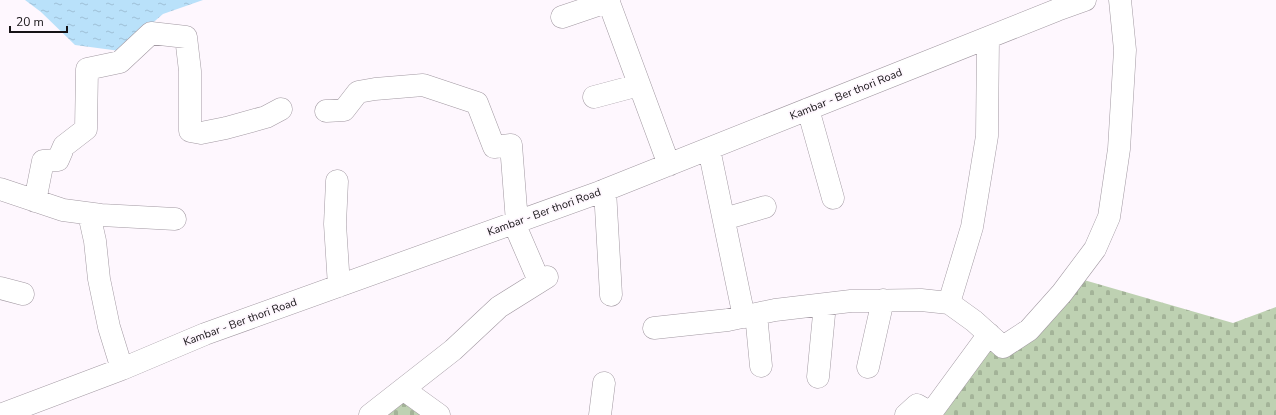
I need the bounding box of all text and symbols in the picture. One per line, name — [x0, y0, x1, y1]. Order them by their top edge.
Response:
scale bar — [10, 8, 67, 34]
text: 20 m — [16, 14, 44, 30]
street label: Kambar - Ber thori Road — [788, 65, 904, 123]
street label: Kambar - Ber thori Road — [485, 184, 603, 240]
street label: Kambar - Ber thori Road — [181, 294, 299, 350]

